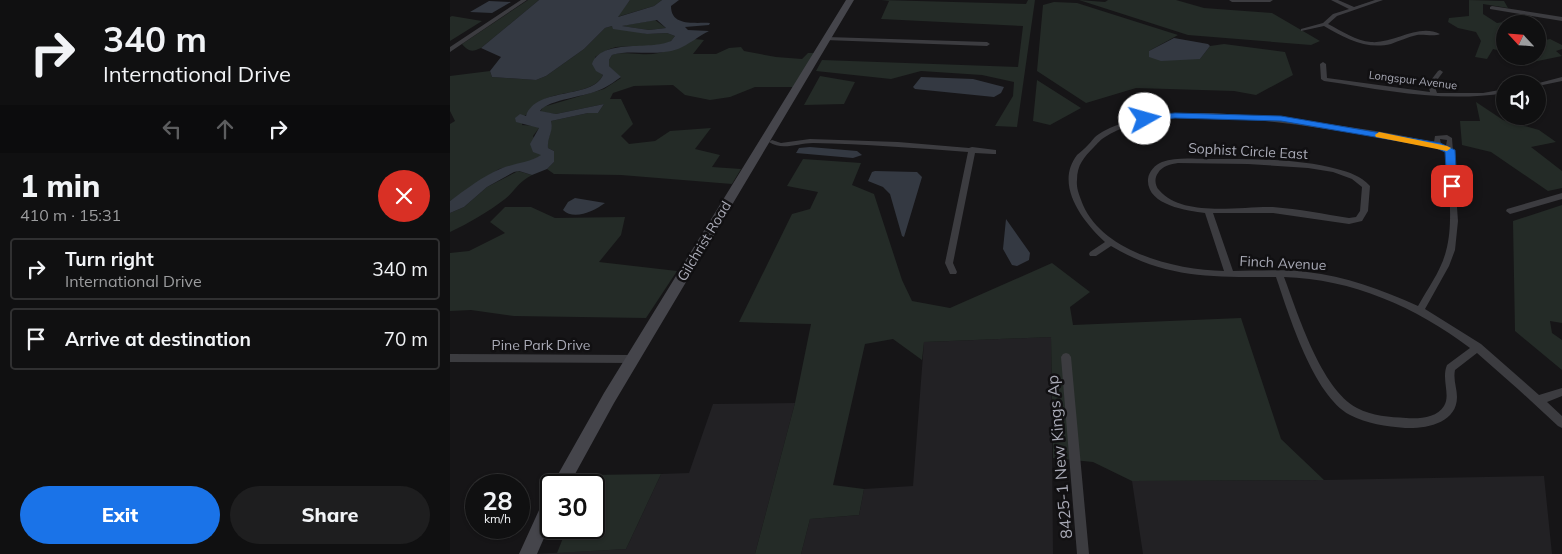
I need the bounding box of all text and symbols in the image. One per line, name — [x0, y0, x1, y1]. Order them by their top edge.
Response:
north arrow — [1496, 15, 1546, 65]
map controls — [1496, 15, 1546, 125]
text: 340 m — [103, 17, 207, 61]
icon: right — [20, 20, 85, 85]
text: International Drive — [103, 60, 291, 88]
street label: Longspur Avenue — [1368, 68, 1458, 92]
button: sound — [1496, 75, 1546, 125]
position arrow — [1118, 92, 1170, 144]
icon: left — [158, 115, 186, 143]
icon: ahead — [211, 115, 239, 143]
icon: right — [264, 115, 292, 143]
street label: Sophist Circle East — [1188, 139, 1308, 163]
pin — [1431, 165, 1473, 207]
text: 1 min — [20, 167, 100, 205]
button: close — [378, 170, 430, 222]
icon: arrive — [1438, 172, 1466, 200]
street label: Gilchrist Road — [673, 198, 735, 284]
text: 410 m · 15:31 — [20, 205, 121, 225]
text: Turn right — [65, 247, 154, 271]
street label: Finch Avenue — [1239, 252, 1327, 274]
icon: right — [22, 255, 50, 283]
text: 340 m — [372, 257, 428, 281]
text: International Drive — [65, 271, 202, 291]
icon: arrive — [22, 325, 50, 353]
text: Arrive at destination — [65, 327, 251, 351]
text: 70 m — [384, 327, 428, 351]
street label: Pine Park Drive — [492, 336, 590, 354]
street label: 8425-1 New Kings Ap — [1042, 374, 1076, 540]
speed limit sign: 30 — [540, 474, 605, 539]
text: 28 — [482, 485, 513, 516]
button: Exit — [20, 486, 220, 544]
button: Share — [230, 486, 430, 544]
text: km/h — [484, 511, 511, 526]

